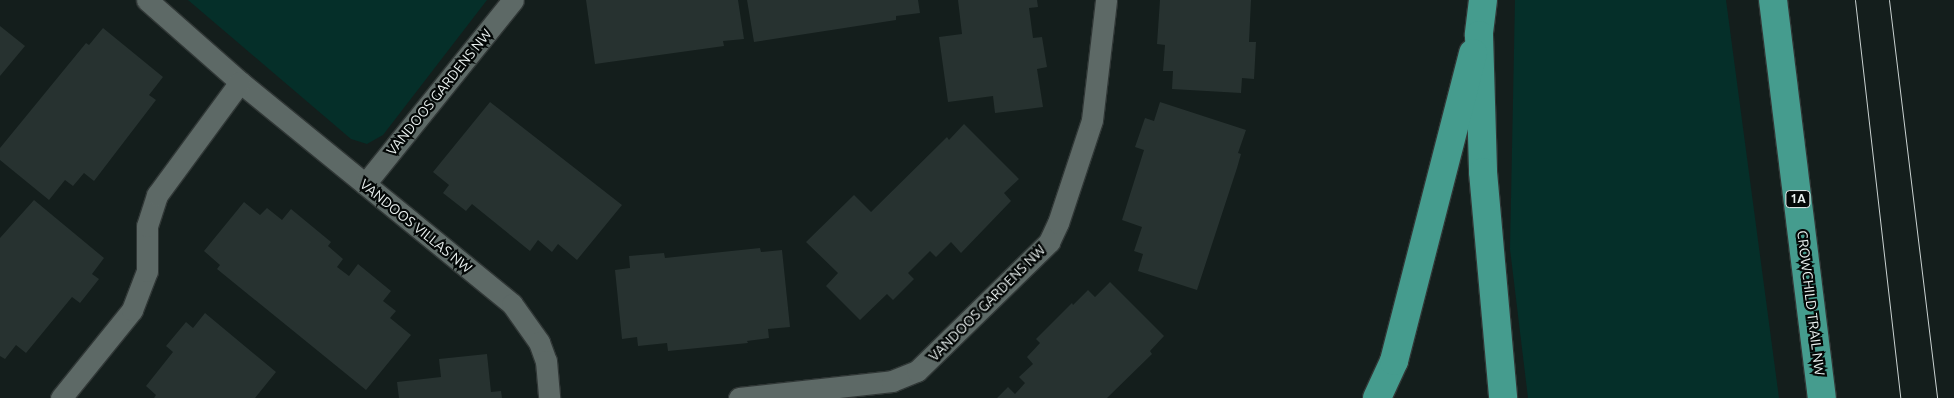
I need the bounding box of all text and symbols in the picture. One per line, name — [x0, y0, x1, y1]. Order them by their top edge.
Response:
street label: VANDOOS GARDENS NW — [383, 25, 495, 159]
street label: VANDOOS VILLAS NW — [357, 176, 475, 276]
road number: 1A — [1784, 190, 1812, 208]
street label: CROWCHILD TRAIL NW — [1794, 229, 1828, 377]
street label: VANDOOS GARDENS NW — [925, 241, 1049, 365]

